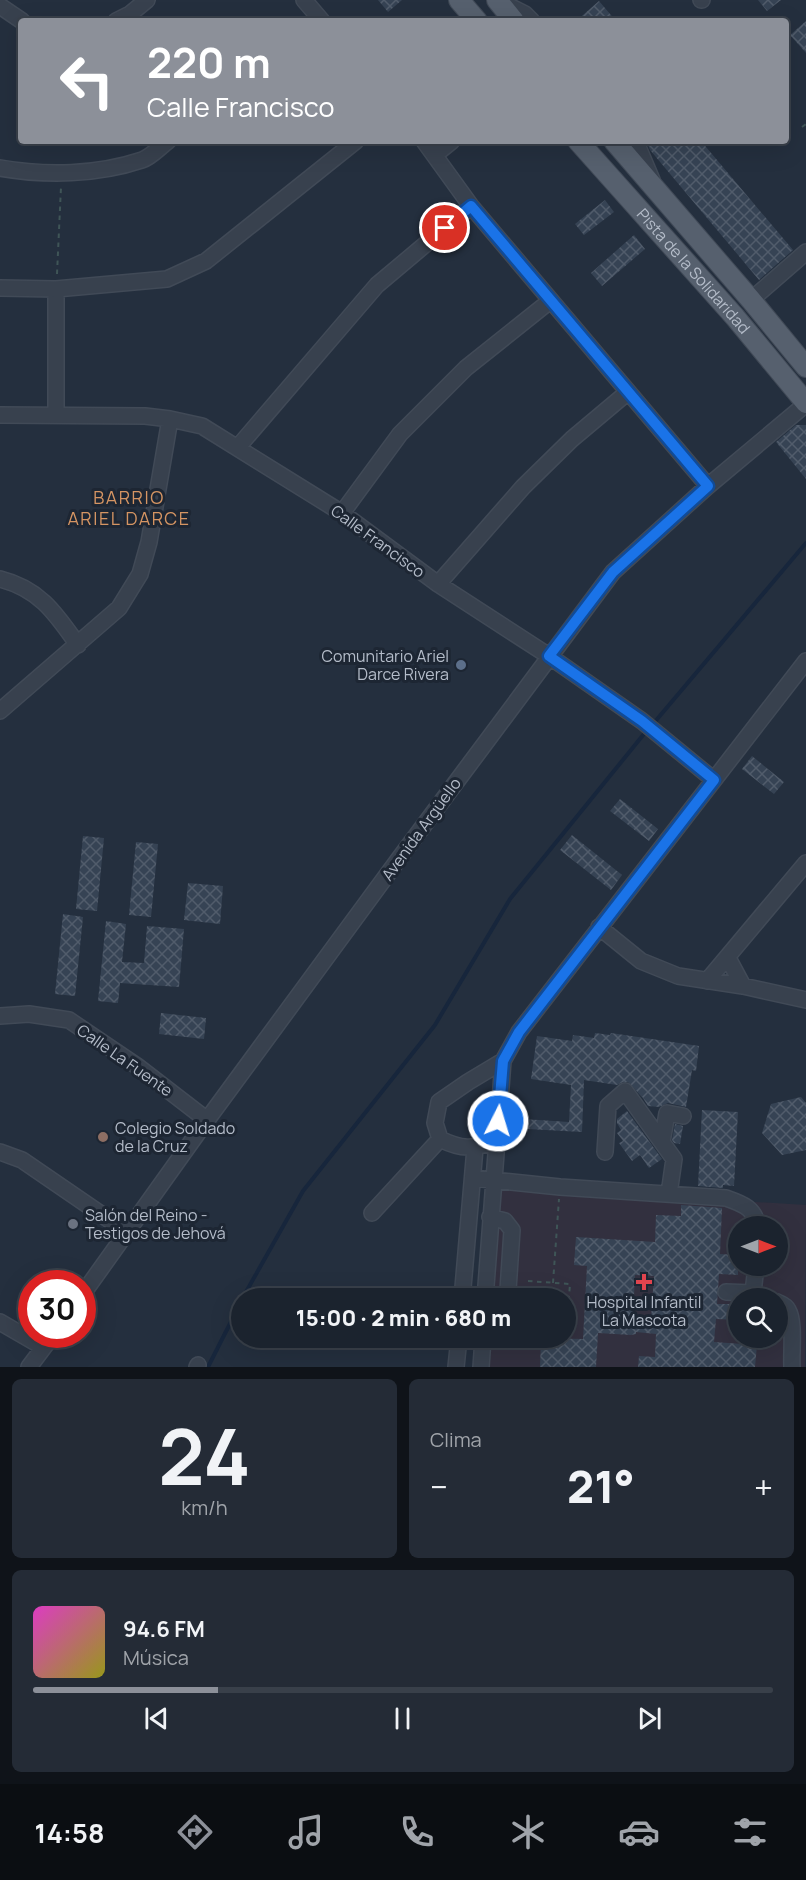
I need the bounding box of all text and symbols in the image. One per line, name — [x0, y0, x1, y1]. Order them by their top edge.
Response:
text: 220 m — [147, 33, 271, 91]
icon: left — [48, 42, 126, 120]
text: Calle Francisco — [147, 88, 334, 125]
pin — [419, 202, 470, 253]
street label: Pista de la Solidaridad — [632, 204, 755, 338]
icon: arrive — [428, 211, 461, 244]
district label: BARRIO ARIEL DARCE — [67, 485, 191, 530]
street label: Calle Francisco — [327, 499, 429, 583]
place label: Comunitario Ariel Darce Rivera — [322, 645, 449, 685]
marker: Comunitario Ariel Darce Rivera — [454, 658, 468, 672]
street label: Avenida Argüello — [376, 773, 466, 885]
street label: Calle La Fuente — [73, 1019, 177, 1101]
position arrow — [466, 1089, 530, 1153]
place label: Colegio Soldado de la Cruz — [115, 1117, 235, 1157]
marker: Colegio Soldado de la Cruz — [96, 1130, 110, 1144]
place label: Salón del Reino - Testigos de Jehová — [85, 1204, 226, 1244]
north arrow — [728, 1216, 788, 1276]
map controls — [728, 1216, 788, 1348]
marker: Salón del Reino - Testigos de Jehová — [66, 1217, 80, 1231]
speed limit sign: 30 — [18, 1270, 96, 1348]
marker: Hospital Infantil La Mascota — [635, 1273, 653, 1291]
button: search — [728, 1288, 788, 1348]
place label: Hospital Infantil La Mascota — [586, 1291, 702, 1331]
text: 15:00 · 2 min · 680 m — [296, 1303, 511, 1333]
text: 24 — [158, 1402, 251, 1508]
text: Clima — [430, 1426, 482, 1453]
text: 21° — [567, 1455, 635, 1517]
text: − — [430, 1464, 448, 1509]
text: + — [754, 1464, 773, 1509]
text: km/h — [181, 1494, 228, 1521]
text: 94.6 FM — [123, 1614, 205, 1644]
text: Música — [123, 1644, 189, 1671]
icon: previous — [140, 1702, 173, 1735]
icon: pause — [386, 1702, 419, 1735]
icon: next — [633, 1702, 666, 1735]
icon: directions — [174, 1811, 216, 1853]
icon: music — [285, 1811, 327, 1853]
icon: phone — [396, 1811, 438, 1853]
icon: climate — [507, 1811, 549, 1853]
icon: car — [618, 1811, 660, 1853]
icon: filters — [729, 1811, 771, 1853]
text: 14:58 — [35, 1814, 104, 1851]

